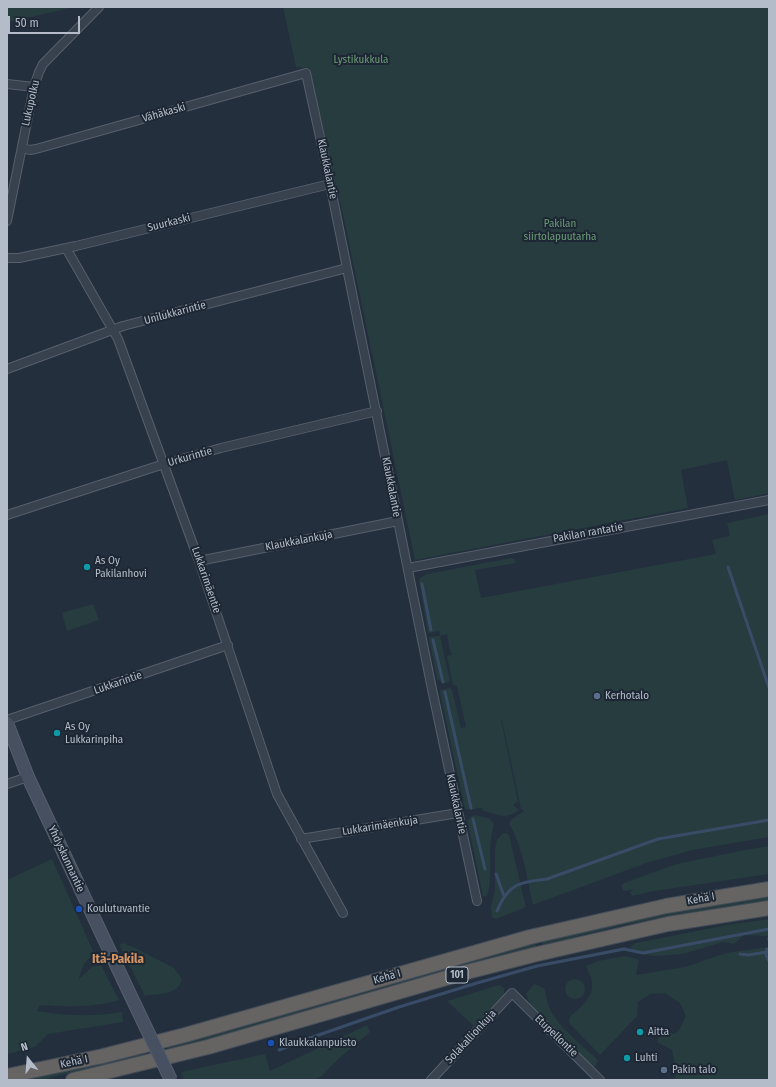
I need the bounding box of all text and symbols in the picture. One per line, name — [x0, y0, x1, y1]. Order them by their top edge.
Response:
scale bar — [10, 8, 82, 34]
text: 50 m — [15, 16, 39, 30]
park label: Lystikukkula — [333, 53, 389, 67]
street label: Lukupolku — [19, 79, 43, 127]
street label: Vähäkaski — [141, 101, 187, 125]
street label: Klaukkalantie — [314, 138, 340, 200]
street label: Suurkaski — [146, 211, 192, 235]
park label: Pakilan siirtolapuutarha — [524, 217, 596, 243]
street label: Unilukkarintie — [143, 298, 207, 328]
street label: Urkurintie — [166, 444, 214, 470]
street label: Klaukkalantie — [379, 456, 403, 518]
street label: Pakilan rantatie — [552, 520, 624, 546]
street label: Klaukkalankuja — [264, 528, 334, 554]
street label: Lukkarimäentie — [188, 545, 224, 615]
place label: As Oy Pakilanhovi — [95, 554, 147, 580]
marker: As Oy Pakilanhovi — [82, 562, 92, 572]
street label: Lukkarintie — [92, 669, 144, 697]
place label: Kerhotalo — [605, 689, 649, 703]
marker: Kerhotalo — [592, 691, 602, 701]
place label: As Oy Lukkarinpiha — [65, 720, 123, 746]
marker: As Oy Lukkarinpiha — [52, 728, 62, 738]
street label: Klaukkalantie — [443, 773, 469, 835]
street label: Lukkarimäenkuja — [341, 813, 419, 839]
street label: Yhdyskunnantie — [45, 824, 87, 894]
street label: Kehä I — [686, 890, 716, 908]
place label: Koulutuvantie — [87, 902, 150, 916]
marker: Koulutuvantie — [74, 904, 84, 914]
district label: Itä-Pakila — [92, 951, 144, 967]
street label: Kehä I — [372, 967, 402, 987]
road number: 101 — [446, 967, 468, 983]
street label: Solakallionkuja — [443, 1007, 499, 1067]
street label: Etupellontie — [532, 1012, 580, 1060]
place label: Aitta — [648, 1025, 669, 1039]
marker: Aitta — [635, 1027, 645, 1037]
place label: Klaukkalanpuisto — [279, 1036, 357, 1050]
marker: Klaukkalanpuisto — [266, 1038, 276, 1048]
north arrow — [8, 1039, 48, 1079]
text: N — [19, 1040, 29, 1054]
place label: Luhti — [635, 1051, 658, 1065]
street label: Kehä I — [59, 1053, 89, 1071]
marker: Luhti — [622, 1053, 632, 1063]
place label: Pakin talo — [672, 1063, 716, 1077]
marker: Pakin talo — [659, 1065, 669, 1075]

